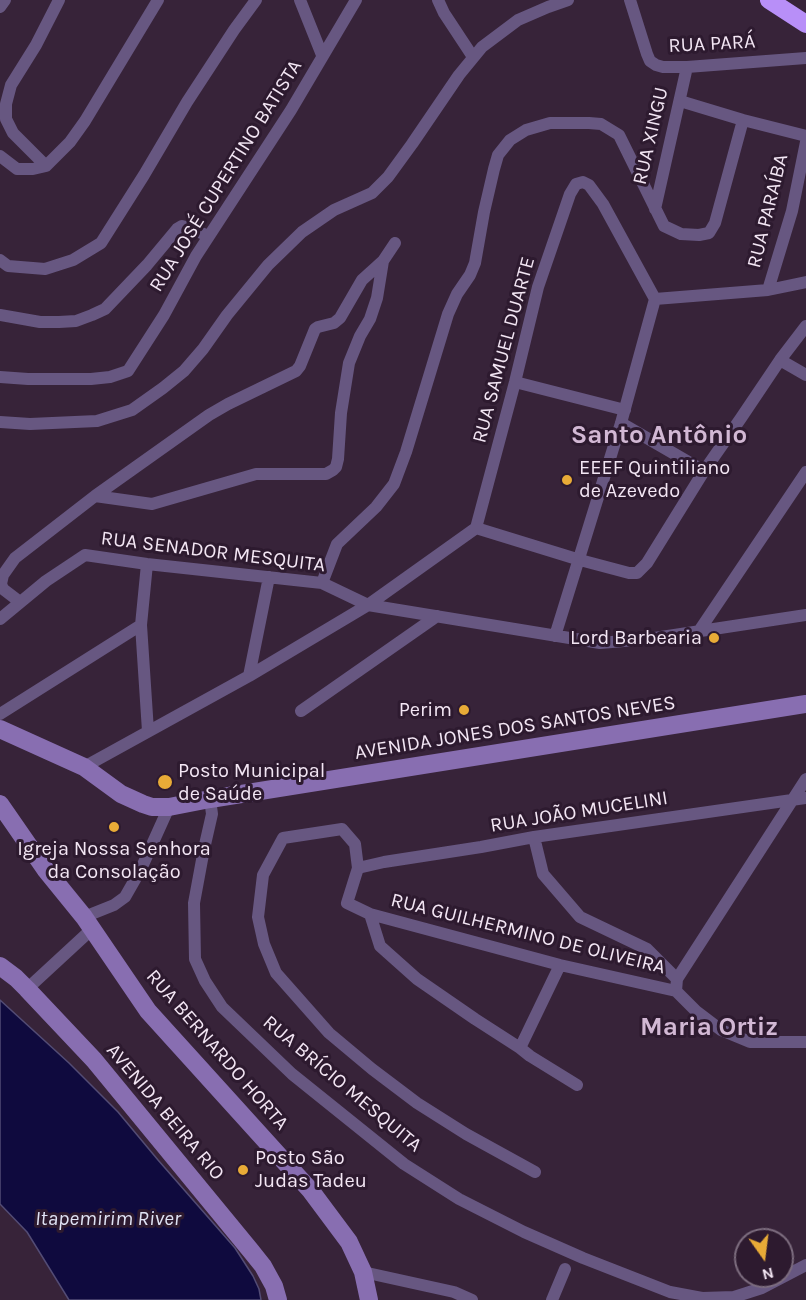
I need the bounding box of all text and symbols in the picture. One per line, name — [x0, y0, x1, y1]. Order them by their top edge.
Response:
street label: RUA PARÁ — [668, 30, 756, 58]
street label: RUA JOSÉ CUPERTINO BATISTA — [145, 56, 307, 296]
street label: RUA XINGU — [628, 85, 674, 187]
street label: RUA PARAÍBA — [742, 152, 794, 270]
street label: RUA SAMUEL DUARTE — [468, 254, 540, 446]
district label: Santo Antônio — [571, 420, 747, 452]
place label: EEEF Quintiliano de Azevedo — [579, 456, 730, 503]
marker: EEEF Quintiliano de Azevedo — [560, 473, 574, 487]
street label: RUA SENADOR MESQUITA — [99, 526, 327, 578]
place label: Lord Barbearia — [570, 626, 702, 650]
marker: Lord Barbearia — [707, 631, 721, 645]
street label: AVENIDA JONES DOS SANTOS NEVES — [353, 691, 677, 765]
place label: Perim — [399, 698, 452, 722]
marker: Perim — [457, 703, 471, 717]
place label: Posto Municipal de Saúde — [178, 759, 325, 806]
marker: Posto Municipal de Saúde — [156, 773, 174, 791]
street label: RUA JOÃO MUCELINI — [489, 786, 669, 838]
marker: Igreja Nossa Senhora da Consolação — [107, 820, 121, 834]
place label: Igreja Nossa Senhora da Consolação — [17, 837, 211, 884]
street label: RUA GUILHERMINO DE OLIVEIRA — [388, 888, 668, 980]
street label: RUA BERNARDO HORTA — [141, 965, 293, 1135]
street label: RUA BRÍCIO MESQUITA — [258, 1011, 426, 1157]
district label: Maria Ortiz — [640, 1012, 778, 1044]
street label: AVENIDA BEIRA RIO — [101, 1039, 229, 1185]
place label: Posto São Judas Tadeu — [255, 1146, 367, 1193]
marker: Posto São Judas Tadeu — [236, 1163, 250, 1177]
water label: Itapemirim River — [35, 1206, 181, 1232]
north arrow — [734, 1228, 794, 1288]
text: N — [760, 1263, 776, 1285]

